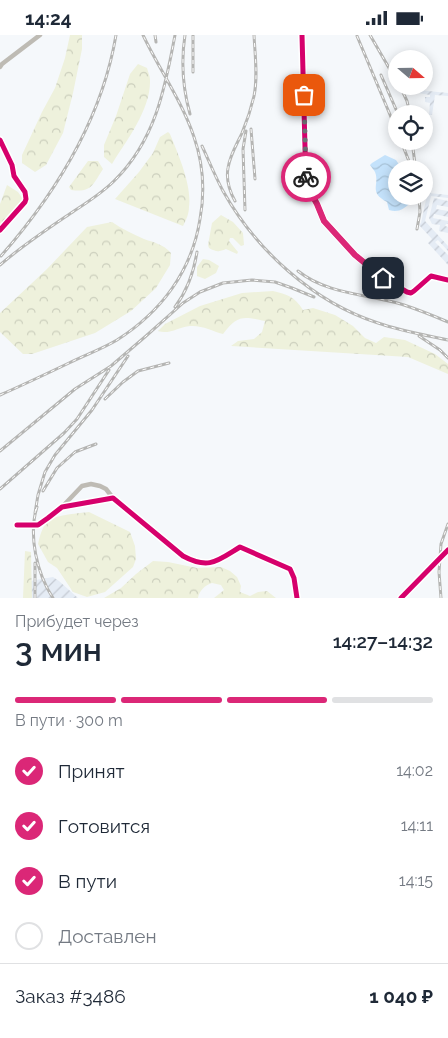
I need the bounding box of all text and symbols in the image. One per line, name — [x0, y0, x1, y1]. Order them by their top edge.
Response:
text: 14:24 — [25, 7, 72, 29]
north arrow — [388, 50, 432, 95]
map controls — [388, 50, 433, 205]
pin — [283, 74, 325, 116]
icon: bag — [290, 81, 318, 109]
button: locate — [388, 105, 433, 150]
courier — [281, 152, 331, 202]
button: layers — [388, 160, 433, 205]
icon: bike — [292, 163, 320, 191]
pin — [362, 257, 404, 299]
icon: home — [369, 264, 397, 292]
text: Прибудет через — [15, 612, 139, 631]
text: 14:27–14:32 — [333, 630, 433, 652]
text: 3 мин — [15, 631, 102, 668]
text: В пути · 300 m — [15, 711, 123, 730]
icon: check — [15, 757, 43, 785]
text: Принят — [58, 760, 125, 782]
text: 14:02 — [396, 761, 433, 780]
icon: check — [15, 812, 43, 840]
text: Готовится — [58, 815, 150, 837]
text: 14:11 — [401, 816, 433, 835]
icon: check — [15, 867, 43, 895]
text: В пути — [58, 870, 117, 892]
text: 14:15 — [399, 871, 433, 890]
text: Доставлен — [58, 925, 157, 947]
text: Заказ #3486 — [15, 985, 126, 1007]
text: 1 040 ₽ — [369, 985, 433, 1007]

